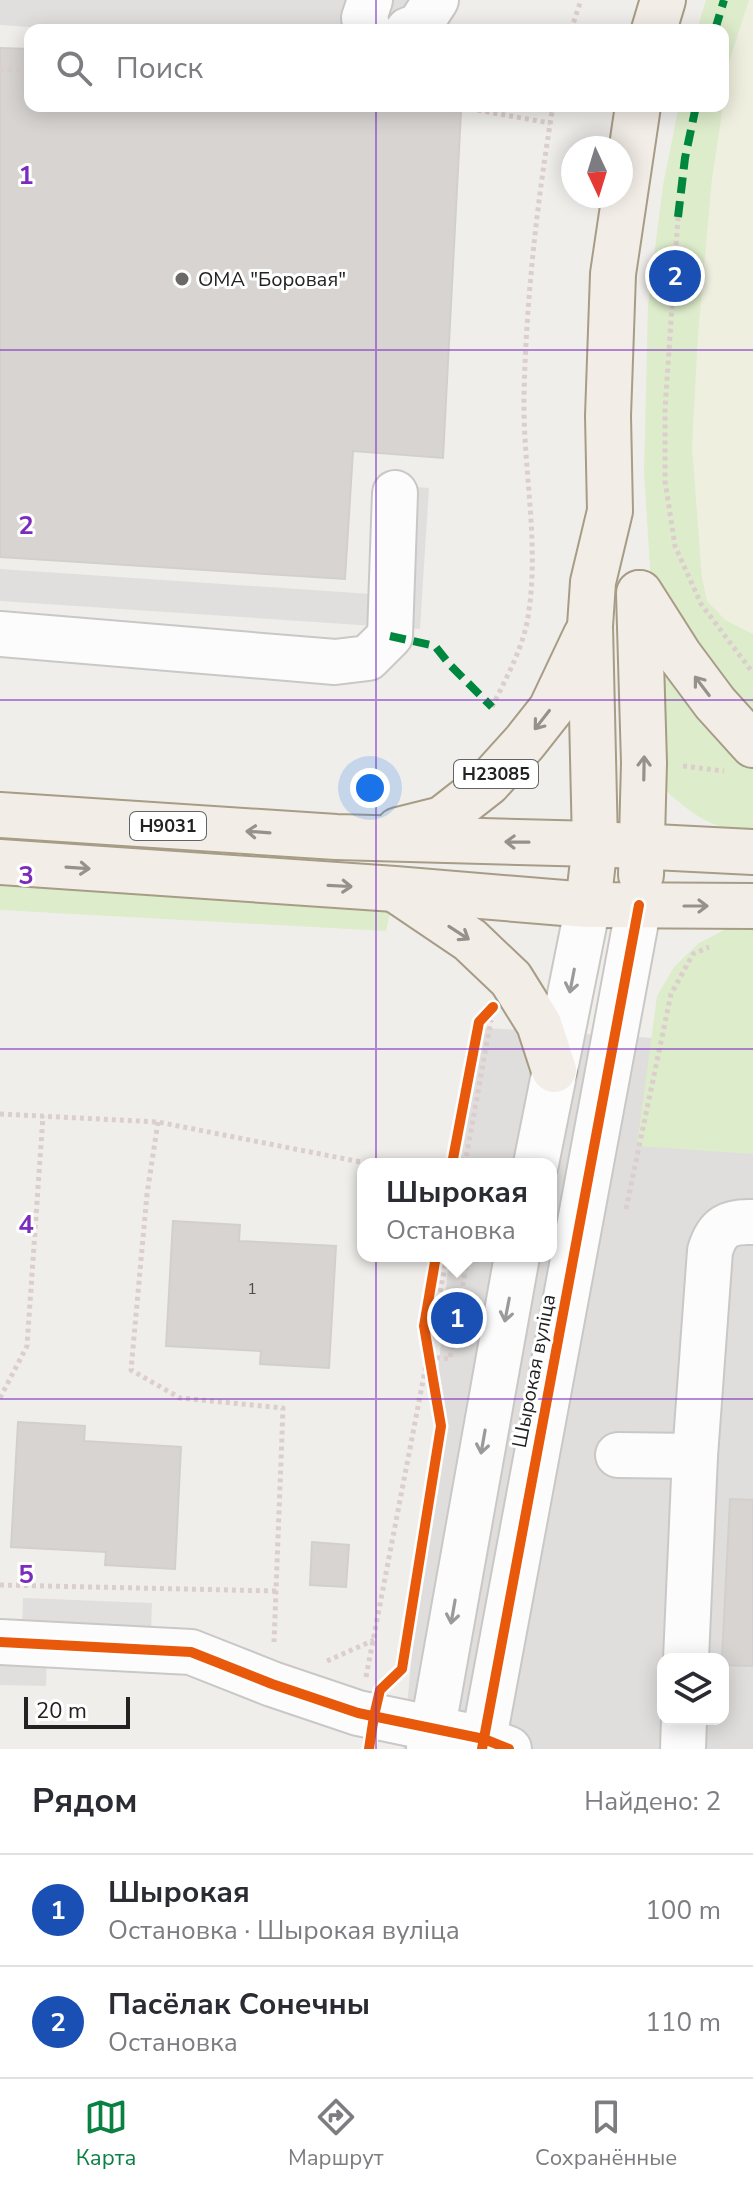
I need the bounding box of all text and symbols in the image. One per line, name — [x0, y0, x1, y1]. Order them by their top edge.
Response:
search box — [24, 24, 729, 112]
icon: search — [52, 46, 96, 90]
text: Поиск — [116, 48, 203, 89]
north arrow — [561, 136, 633, 208]
text: 1 — [18, 158, 34, 193]
pin: 2 — [649, 246, 701, 306]
place label: ОМА "Боровая" — [198, 266, 346, 293]
marker: ОМА "Боровая" — [173, 270, 191, 288]
text: 2 — [18, 508, 34, 543]
one-way arrow — [694, 676, 711, 697]
one-way arrow — [534, 709, 551, 730]
one-way arrow — [636, 755, 652, 782]
road number: Н23085 — [454, 760, 538, 788]
your location — [350, 768, 390, 808]
road number: Н9031 — [130, 812, 206, 840]
one-way arrow — [245, 824, 272, 839]
one-way arrow — [504, 834, 531, 849]
text: 3 — [18, 858, 34, 893]
one-way arrow — [64, 861, 91, 876]
one-way arrow — [326, 879, 353, 894]
one-way arrow — [682, 898, 709, 914]
one-way arrow — [447, 925, 470, 941]
one-way arrow — [563, 968, 578, 993]
popup — [357, 1158, 557, 1262]
text: Шырокая — [386, 1172, 528, 1213]
text: 4 — [18, 1207, 34, 1242]
text: Остановка — [386, 1213, 516, 1248]
house number: 1 — [247, 1278, 257, 1300]
pin: 1 — [431, 1288, 483, 1348]
street label: Шырокая вуліца — [506, 1292, 562, 1450]
one-way arrow — [499, 1297, 514, 1323]
one-way arrow — [475, 1428, 490, 1454]
text: 5 — [18, 1557, 34, 1592]
one-way arrow — [444, 1598, 459, 1624]
map controls — [657, 1653, 729, 1725]
button: layers — [657, 1653, 729, 1725]
scale bar — [24, 1693, 130, 1729]
text: 20 m — [36, 1696, 87, 1726]
text: Рядом — [32, 1778, 138, 1824]
text: Найдено: 2 — [584, 1784, 721, 1819]
text: Шырокая — [108, 1872, 250, 1913]
text: 1 — [50, 1893, 66, 1928]
text: 100 m — [645, 1893, 721, 1928]
text: Остановка · Шырокая вуліца — [108, 1913, 460, 1948]
text: Пасёлак Сонечны — [108, 1984, 370, 2025]
text: 2 — [50, 2005, 66, 2040]
text: 110 m — [645, 2005, 721, 2040]
text: Остановка — [108, 2025, 238, 2060]
tab: Карта — [76, 2095, 136, 2173]
tab: Маршрут — [288, 2095, 384, 2173]
tab: Сохранённые — [535, 2095, 677, 2173]

